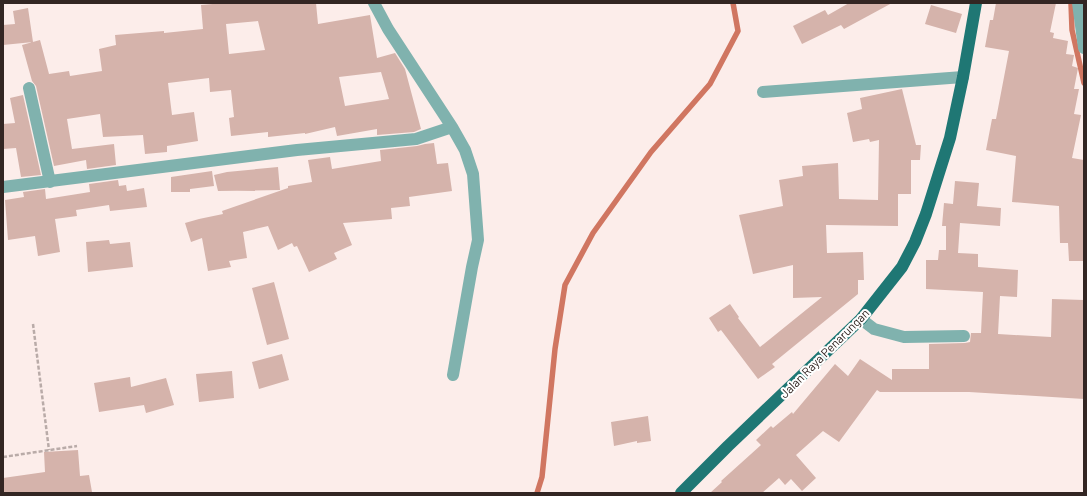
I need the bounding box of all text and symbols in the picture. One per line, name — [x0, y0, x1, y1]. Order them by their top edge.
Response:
street label: Jalan Raya Penarungan — [777, 306, 871, 400]

